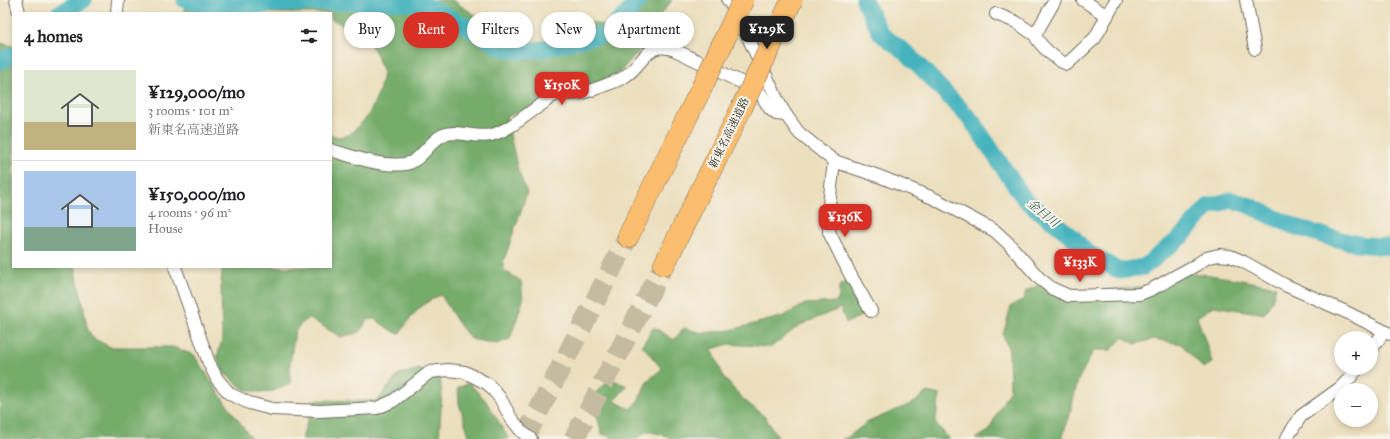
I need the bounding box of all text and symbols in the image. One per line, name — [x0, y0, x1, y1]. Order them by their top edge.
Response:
chip: Buy — [344, 12, 395, 48]
chip: Rent — [403, 12, 459, 48]
chip: Filters — [467, 12, 533, 48]
chip: New — [541, 12, 596, 48]
chip: Apartment — [604, 12, 694, 48]
pin: ¥129K — [739, 16, 795, 50]
text: ¥129K — [749, 21, 785, 37]
icon: filters — [298, 25, 320, 47]
text: 4 homes — [24, 26, 83, 47]
pin: ¥150K — [534, 72, 590, 106]
text: ¥150K — [544, 77, 580, 93]
text: ¥129,000/mo — [148, 82, 245, 103]
icon: home — [56, 86, 104, 134]
street label: 新東名高速道路 — [706, 96, 752, 170]
text: 3 rooms · 101 m² — [148, 103, 233, 119]
text: 新東名高速道路 — [148, 122, 239, 138]
text: ¥150,000/mo — [148, 184, 245, 205]
icon: home — [56, 187, 104, 235]
water label: 金目川 — [1025, 196, 1063, 231]
pin: ¥136K — [817, 204, 873, 238]
text: 4 rooms · 96 m² — [148, 205, 231, 221]
text: ¥136K — [828, 209, 862, 225]
text: House — [148, 221, 183, 237]
pin: ¥133K — [1052, 249, 1108, 283]
text: ¥133K — [1063, 254, 1097, 270]
map controls — [1334, 331, 1378, 427]
button: + — [1334, 331, 1378, 375]
button: − — [1334, 383, 1378, 427]

